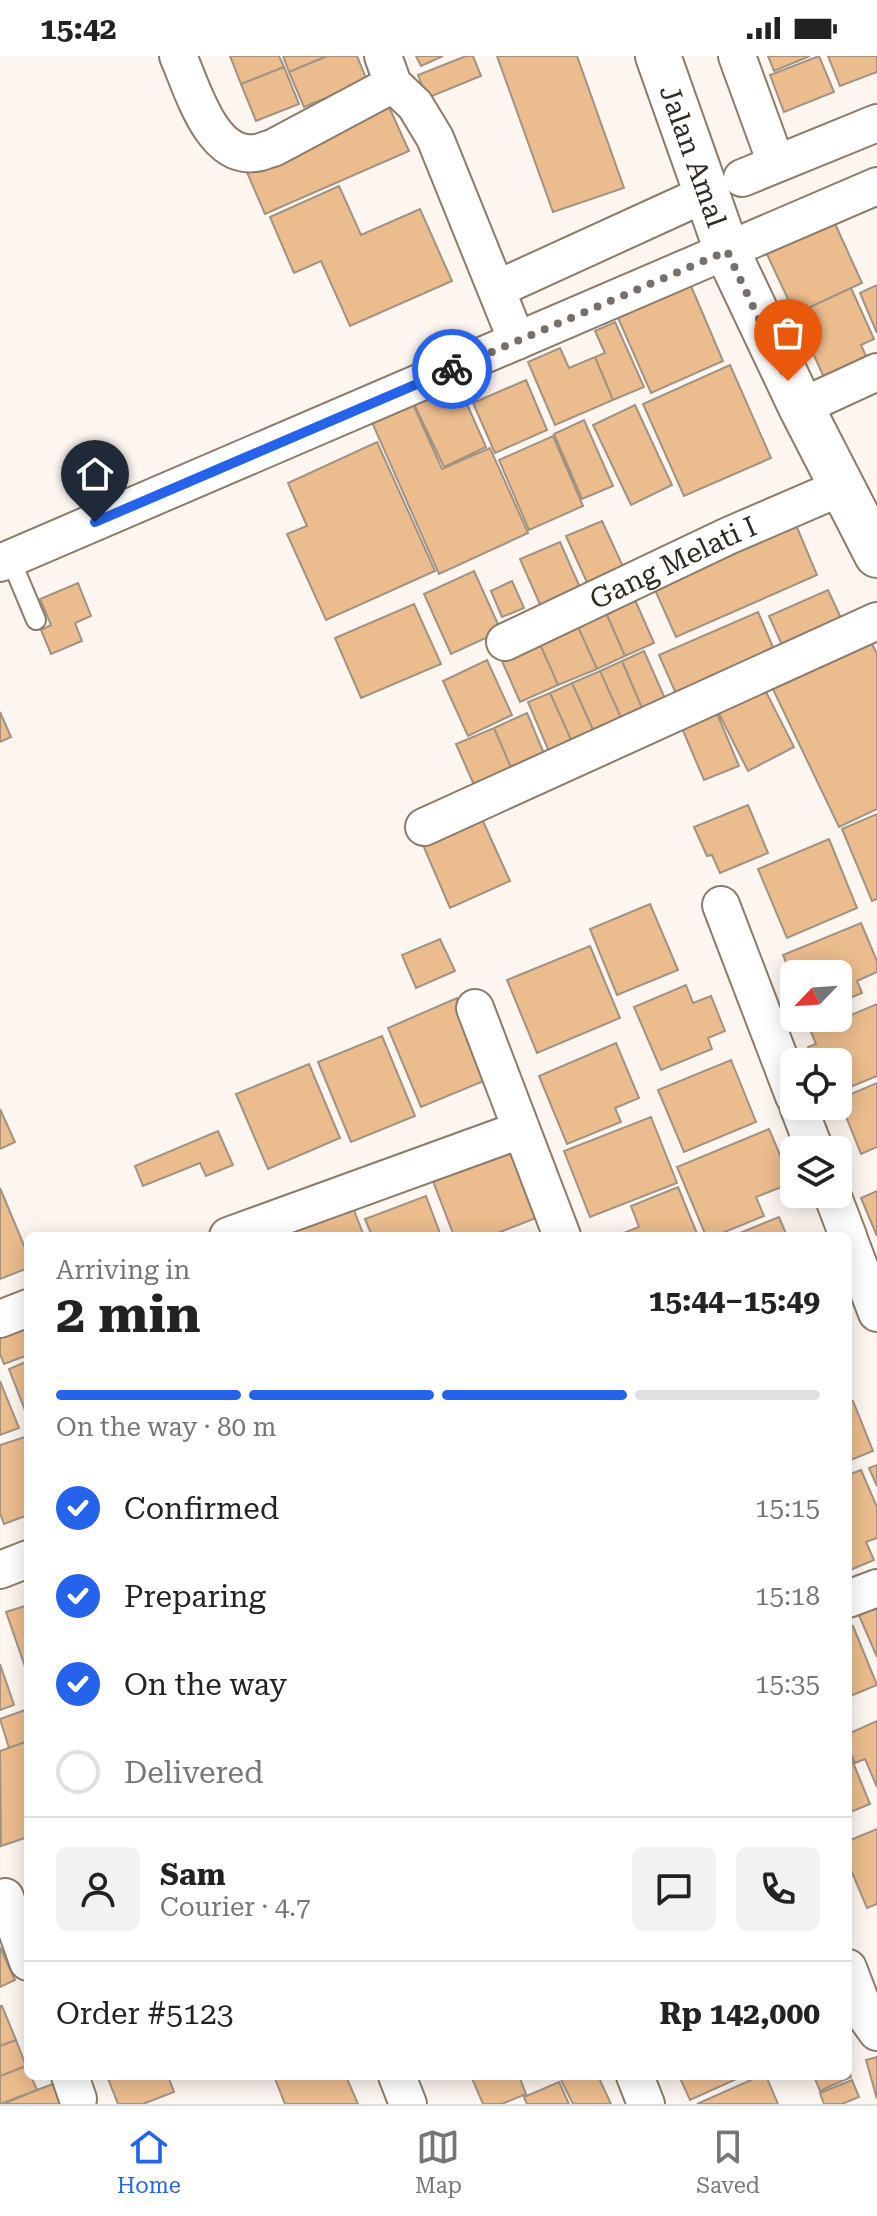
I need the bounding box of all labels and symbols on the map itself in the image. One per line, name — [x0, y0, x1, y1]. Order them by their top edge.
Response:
street label: Jalan Amal — [653, 81, 733, 232]
pin — [754, 299, 822, 381]
courier — [412, 329, 492, 409]
pin — [61, 440, 129, 522]
street label: Gang Melati I — [585, 510, 762, 616]
north arrow — [780, 960, 852, 1032]

